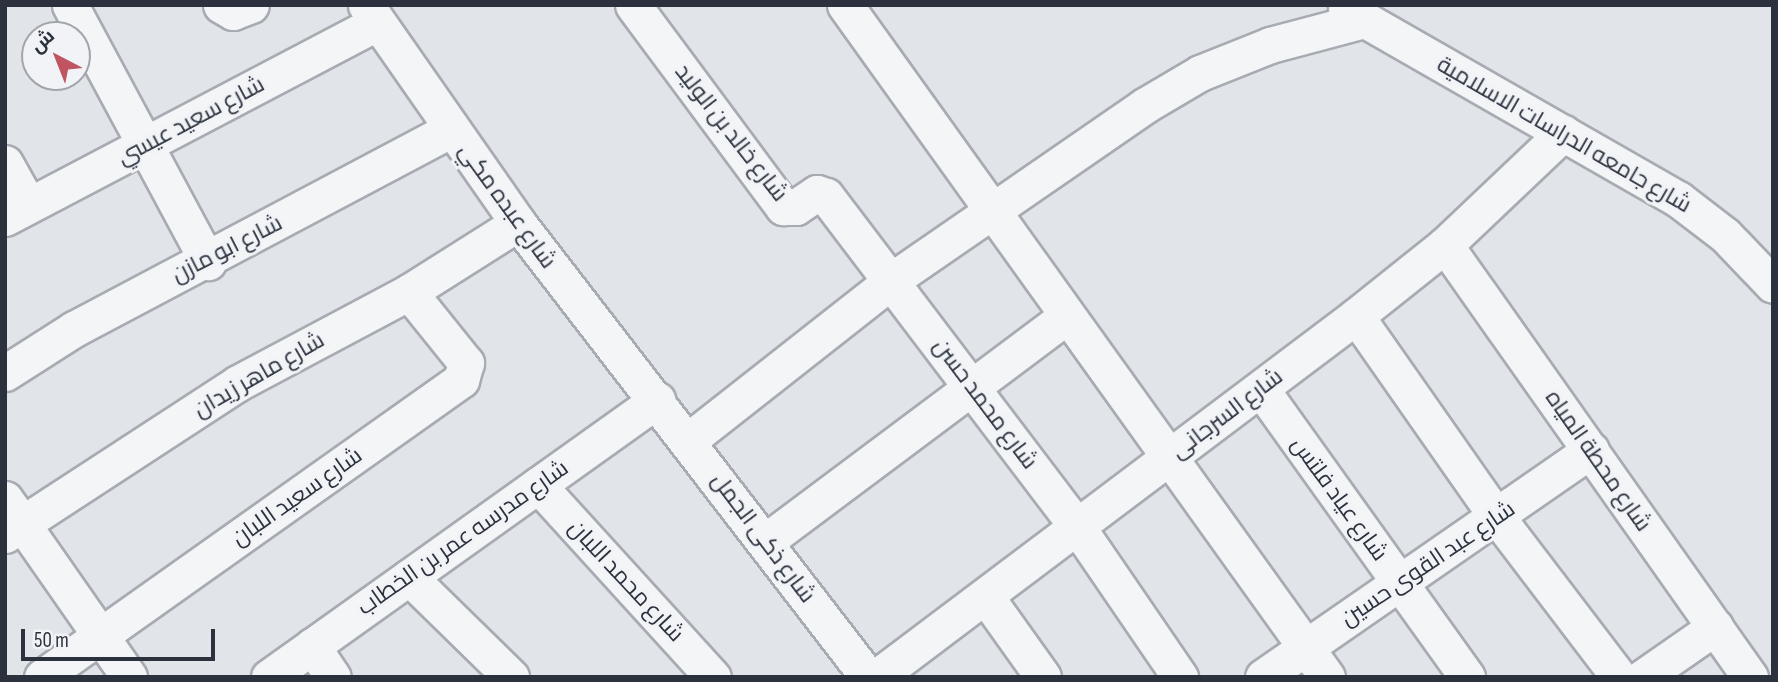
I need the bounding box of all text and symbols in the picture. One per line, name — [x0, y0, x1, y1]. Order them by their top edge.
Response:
north arrow — [21, 21, 91, 91]
text: ش — [26, 25, 60, 58]
street label: شارع جامعه الدراسات الاسلامية — [1432, 51, 1696, 219]
street label: شارع خالد بن الوليد — [669, 59, 793, 207]
street label: شارع سعيد عيسي — [113, 71, 269, 171]
street label: شارع عبده مكي — [452, 138, 562, 274]
street label: شارع ابو مازن — [167, 209, 287, 289]
street label: شارع ماهر زيدان — [189, 326, 329, 424]
street label: شارع محمد حسن — [927, 333, 1043, 475]
street label: شارع السرجانى — [1166, 363, 1288, 465]
street label: شارع محطة المياه — [1539, 385, 1657, 537]
street label: شارع عياد فلتس — [1285, 432, 1393, 566]
street label: شارع سعيد اللبان — [226, 442, 368, 552]
street label: شارع مدرسه عمر بن الخطاب — [352, 455, 574, 621]
street label: شارع ذكى الجمل — [705, 468, 821, 608]
street label: شارع عبد القوى حسين — [1335, 495, 1521, 633]
street label: شارع محمد اللبان — [562, 514, 690, 648]
scale bar — [24, 616, 219, 660]
text: 50 m — [34, 628, 69, 653]

